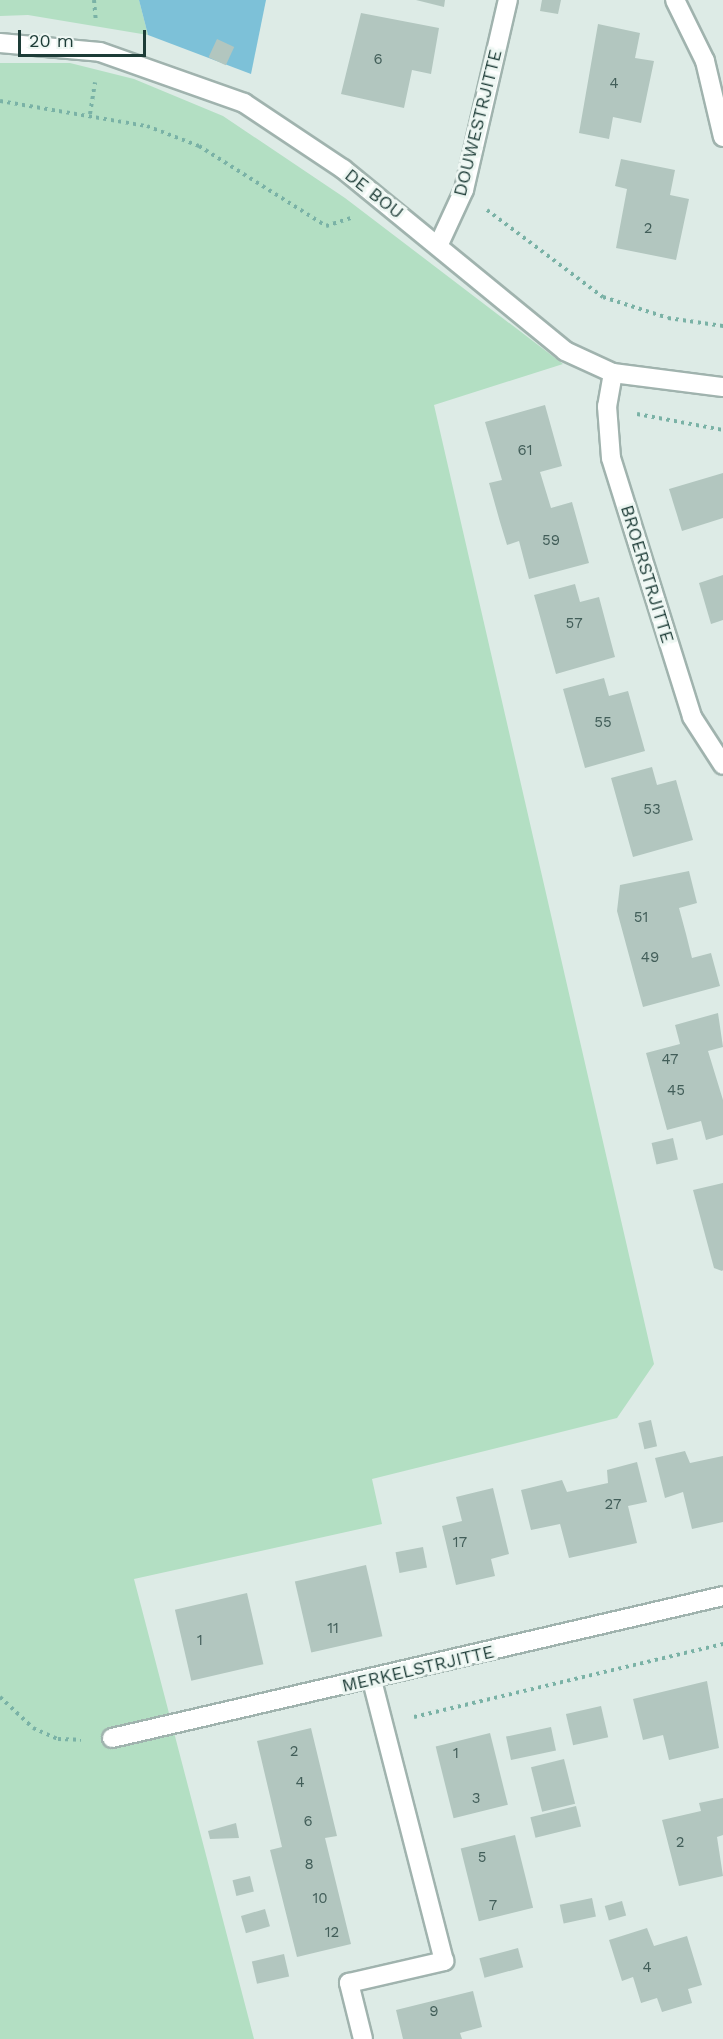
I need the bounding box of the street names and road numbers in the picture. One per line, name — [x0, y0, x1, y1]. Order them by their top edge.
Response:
street label: DOUWESTRJITTE — [449, 47, 507, 199]
street label: DE BOU — [340, 164, 408, 224]
street label: BROERSTRJITTE — [616, 502, 678, 646]
street label: MERKELSTRJITTE — [340, 1641, 496, 1697]

